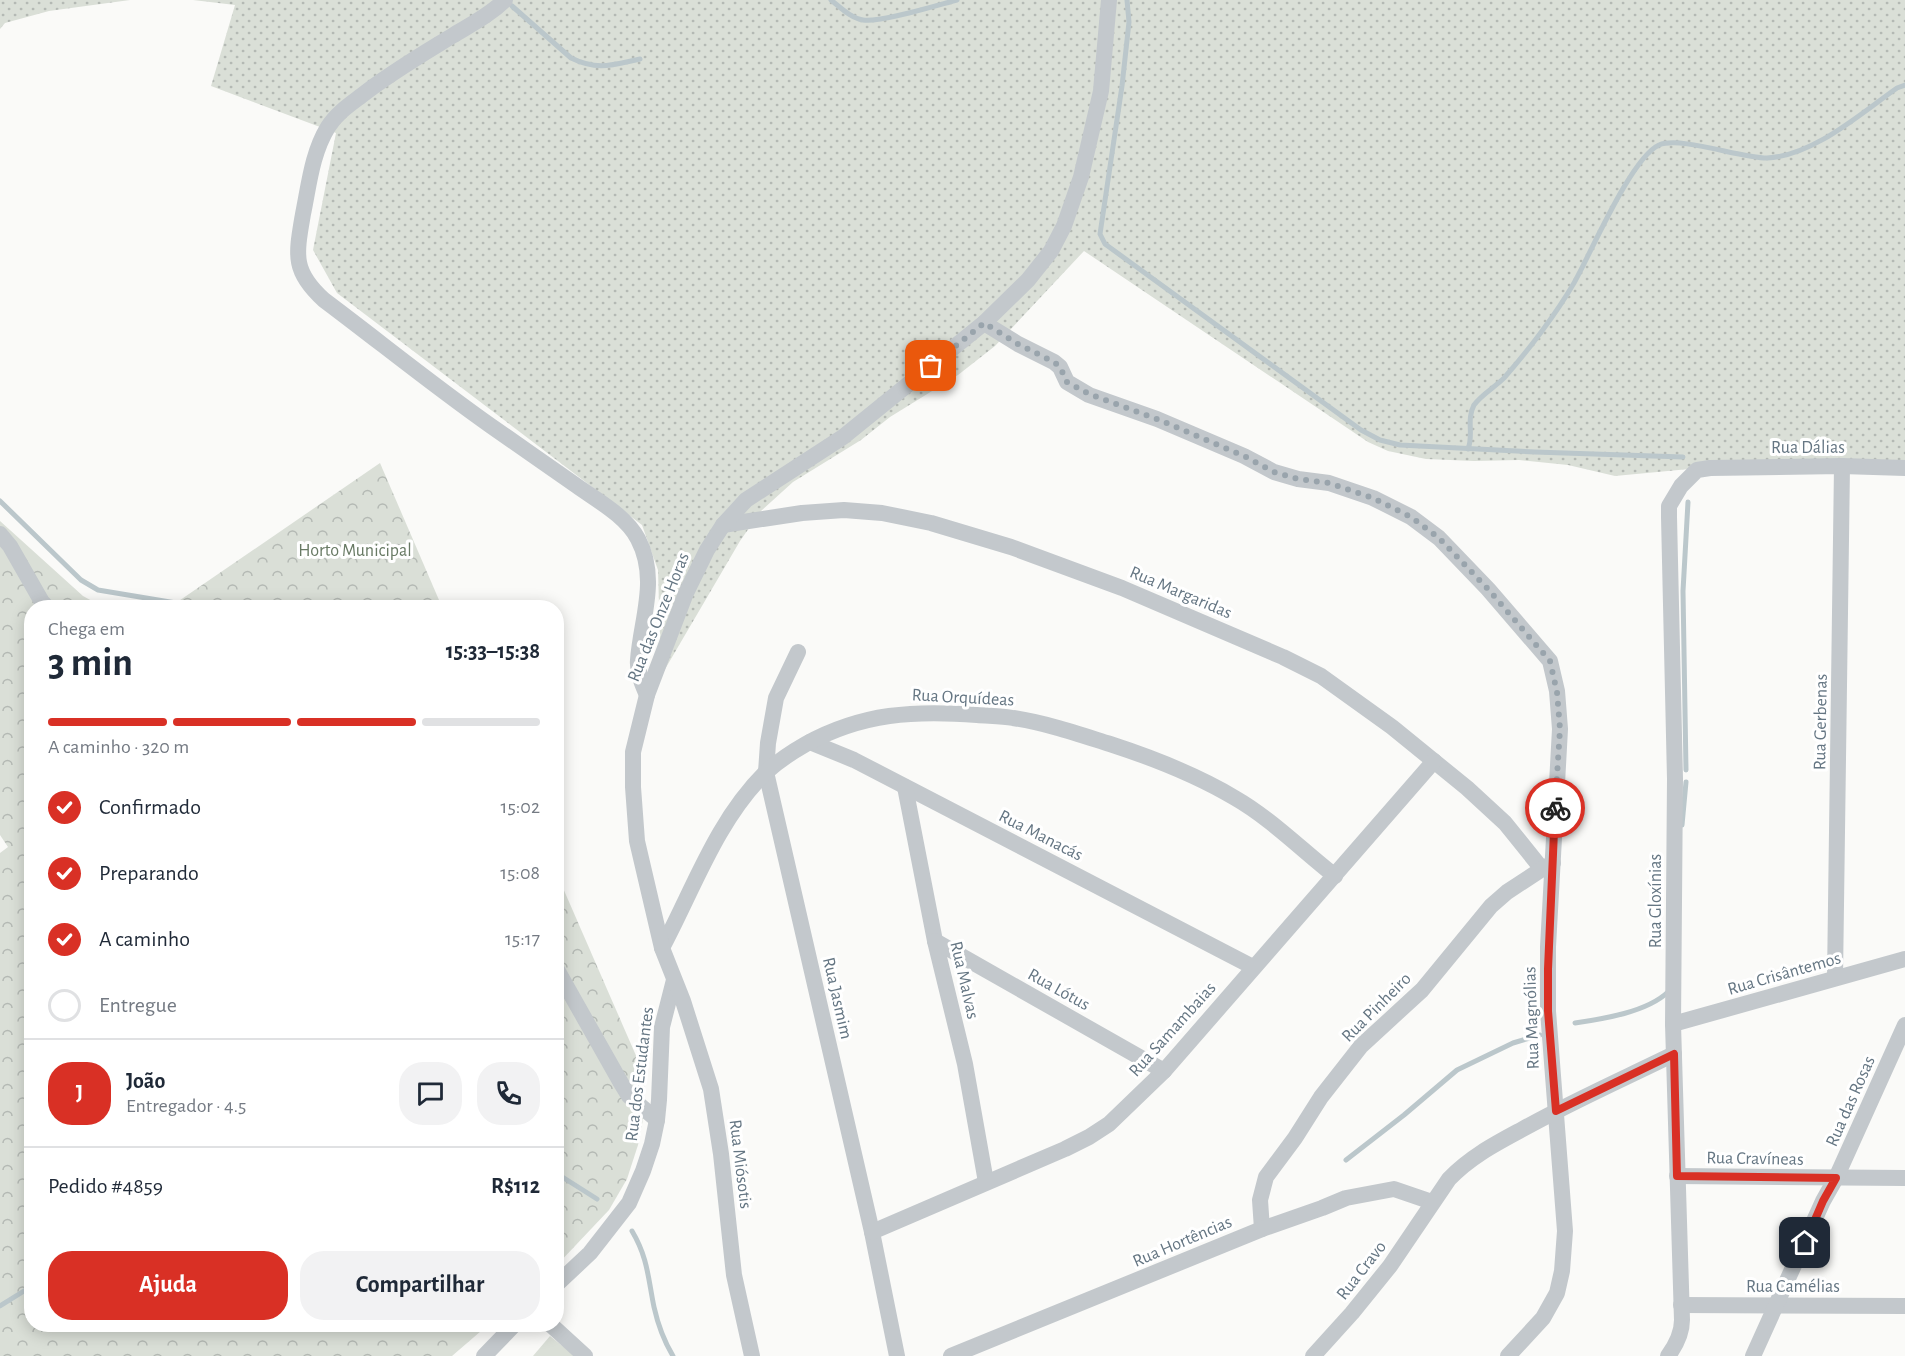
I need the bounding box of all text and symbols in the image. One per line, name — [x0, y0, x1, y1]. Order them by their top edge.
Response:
pin — [905, 340, 956, 391]
icon: bag — [914, 349, 947, 382]
street label: Rua Dálias — [1771, 439, 1845, 457]
park label: Horto Municipal — [298, 542, 412, 560]
street label: Rua das Onze Horas — [625, 550, 693, 685]
street label: Rua Margaridas — [1127, 563, 1234, 623]
text: Chega em — [48, 619, 125, 639]
text: 15:33–15:38 — [446, 640, 540, 662]
text: 3 min — [48, 644, 133, 683]
street label: Rua Gerbenas — [1811, 674, 1831, 770]
street label: Rua Orquídeas — [911, 686, 1015, 710]
text: A caminho · 320 m — [48, 737, 189, 757]
courier — [1525, 778, 1585, 838]
icon: check — [48, 791, 81, 824]
icon: bike — [1539, 792, 1572, 825]
text: Confirmado — [99, 796, 201, 818]
text: 15:02 — [501, 797, 540, 817]
street label: Rua Manacás — [996, 807, 1085, 865]
street label: Rua Gloxínias — [1647, 854, 1665, 948]
icon: check — [48, 857, 81, 890]
text: Preparando — [99, 862, 199, 884]
text: 15:08 — [500, 863, 540, 883]
icon: check — [48, 923, 81, 956]
text: A caminho — [99, 928, 190, 950]
text: 15:17 — [505, 929, 540, 949]
street label: Rua Malvas — [946, 940, 982, 1021]
street label: Rua Crisântemos — [1726, 949, 1843, 999]
street label: Rua Jasmim — [819, 956, 855, 1041]
street label: Rua Lótus — [1025, 966, 1093, 1014]
street label: Rua Magnólias — [1521, 966, 1543, 1070]
street label: Rua Pinheiro — [1339, 969, 1415, 1046]
street label: Rua Samambaias — [1126, 979, 1220, 1080]
text: Entregue — [99, 994, 177, 1016]
street label: Rua dos Estudantes — [623, 1006, 657, 1142]
street label: Rua das Rosas — [1823, 1053, 1879, 1149]
button: chat — [399, 1062, 462, 1125]
button: phone — [477, 1062, 540, 1125]
text: João — [126, 1070, 165, 1092]
text: J — [76, 1082, 83, 1104]
text: Entregador · 4.5 — [126, 1096, 246, 1116]
street label: Rua Miósotis — [726, 1118, 754, 1210]
street label: Rua Cravíneas — [1706, 1149, 1804, 1169]
text: Pedido #4859 — [48, 1175, 163, 1197]
text: R$112 — [491, 1175, 540, 1197]
street label: Rua Hortências — [1130, 1213, 1235, 1271]
pin — [1779, 1217, 1830, 1268]
icon: home — [1788, 1226, 1821, 1259]
street label: Rua Cravo — [1333, 1238, 1390, 1303]
button: Ajuda — [48, 1251, 288, 1320]
button: Compartilhar — [300, 1251, 540, 1320]
street label: Rua Camélias — [1746, 1278, 1840, 1296]

